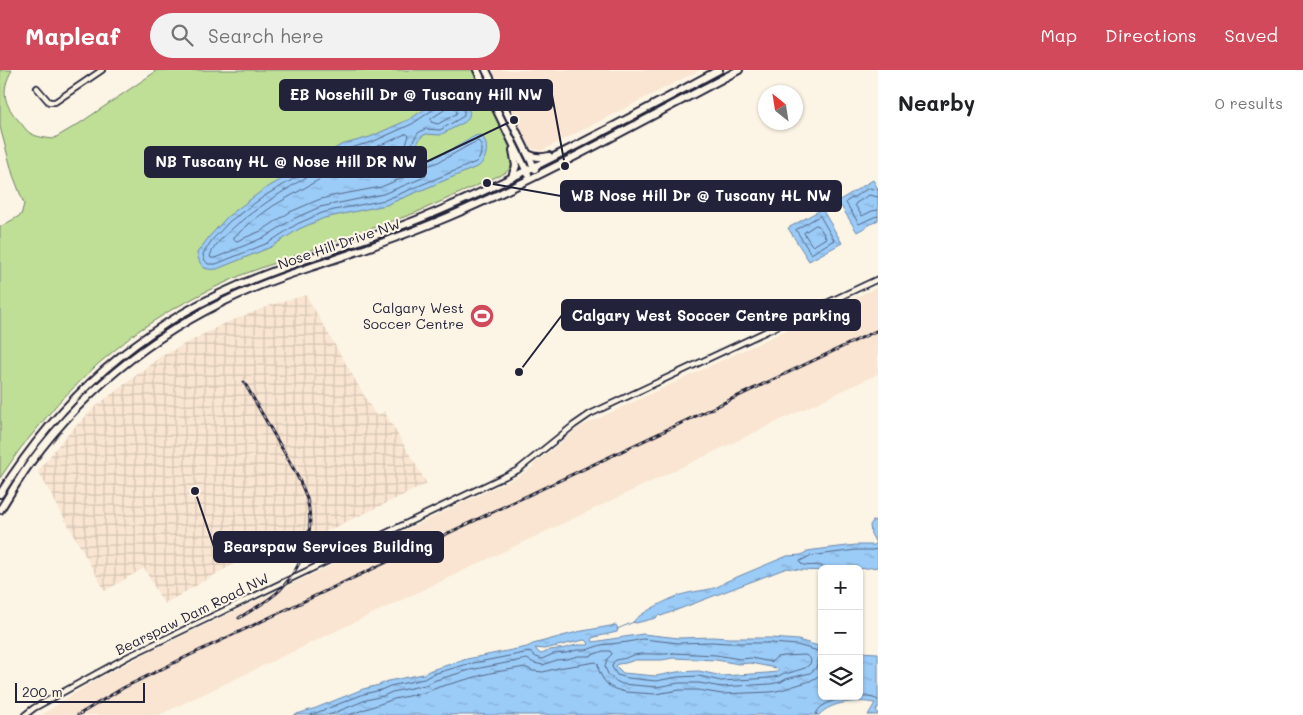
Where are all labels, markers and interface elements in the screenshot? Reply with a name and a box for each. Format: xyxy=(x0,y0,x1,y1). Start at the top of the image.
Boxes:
search box xyxy=(150,13,500,58)
text: Mapleaf xyxy=(25,20,120,51)
icon: search xyxy=(168,21,196,49)
text: Search here xyxy=(208,23,324,48)
text: Map xyxy=(1040,23,1077,47)
text: Directions xyxy=(1105,23,1197,47)
text: Saved xyxy=(1225,23,1278,47)
callout: EB Nosehill Dr @ Tuscany Hill NW xyxy=(280,80,552,110)
text: EB Nosehill Dr @ Tuscany Hill NW xyxy=(290,84,542,104)
north arrow xyxy=(758,85,803,130)
text: Nearby xyxy=(898,89,975,116)
text: 0 results xyxy=(1215,92,1283,113)
callout: NB Tuscany HL @ Nose Hill DR NW xyxy=(145,147,426,177)
text: NB Tuscany HL @ Nose Hill DR NW xyxy=(155,151,417,171)
callout: WB Nose Hill Dr @ Tuscany HL NW xyxy=(561,181,841,211)
text: WB Nose Hill Dr @ Tuscany HL NW xyxy=(571,185,831,205)
street label: Nose Hill Drive NW xyxy=(275,214,403,273)
place label: Calgary West Soccer Centre xyxy=(363,298,464,333)
callout: Calgary West Soccer Centre parking xyxy=(562,300,860,330)
sports icon: Calgary West Soccer Centre xyxy=(469,303,495,329)
text: Calgary West Soccer Centre parking xyxy=(572,305,850,325)
callout: Bearspaw Services Building xyxy=(214,532,443,562)
text: Bearspaw Services Building xyxy=(223,536,433,556)
map controls xyxy=(818,565,863,700)
button: + xyxy=(818,565,863,610)
street label: Bearspaw Dam Road NW xyxy=(112,568,272,659)
button: − xyxy=(818,610,863,655)
button: layers xyxy=(818,655,863,700)
scale bar xyxy=(15,680,145,703)
text: 200 m xyxy=(22,682,63,701)

